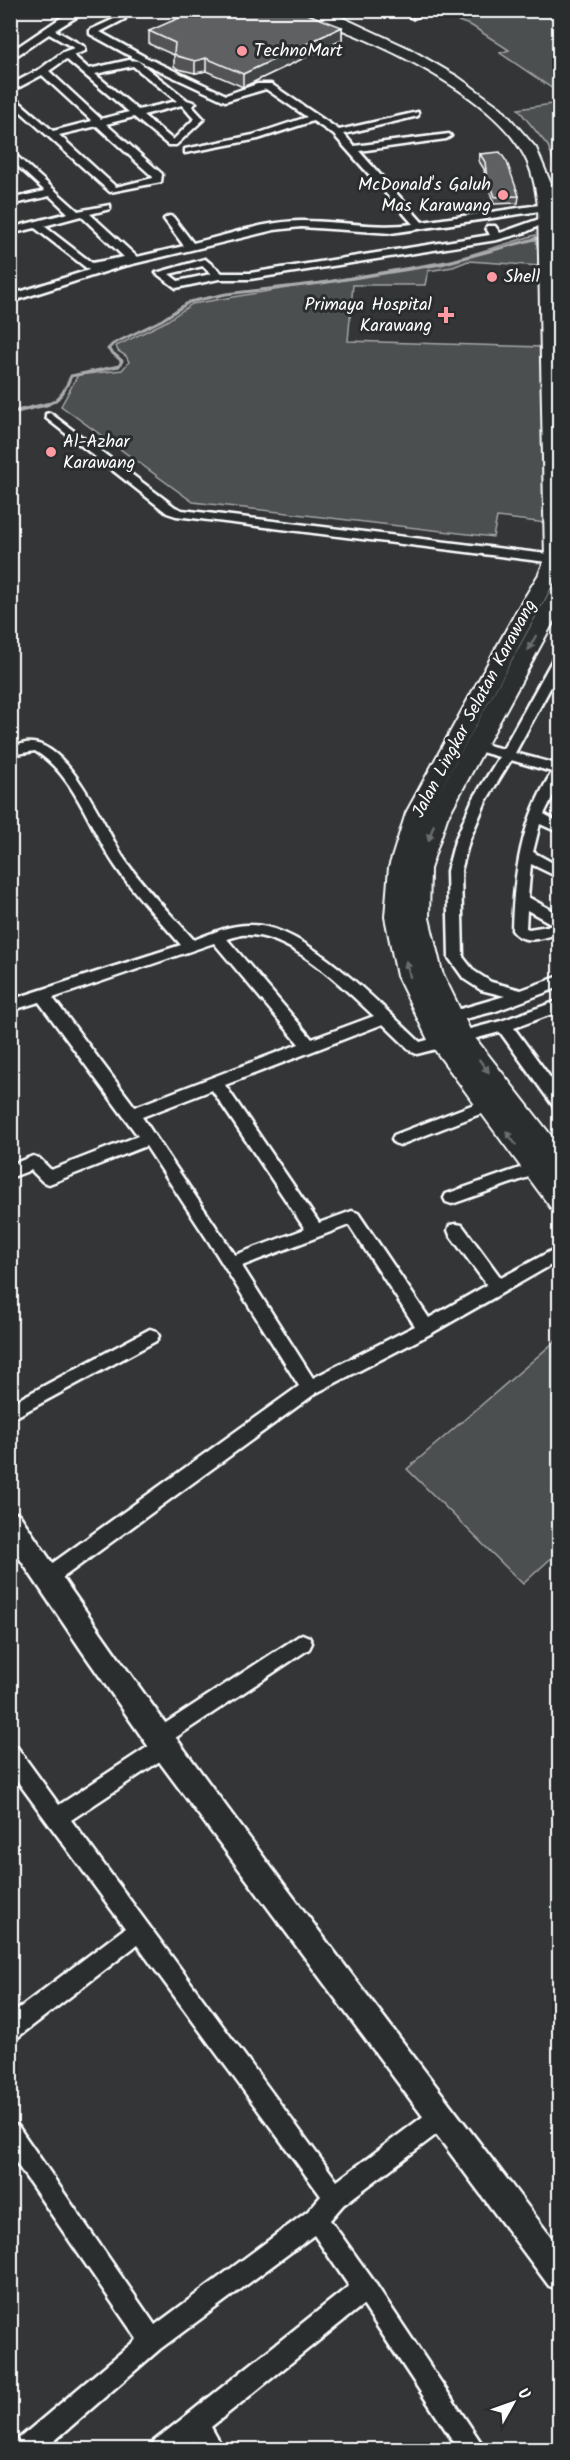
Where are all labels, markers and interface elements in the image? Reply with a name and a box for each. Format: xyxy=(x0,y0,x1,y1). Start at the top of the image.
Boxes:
place label: TechnoMart xyxy=(254,37,344,66)
marker: TechnoMart xyxy=(235,44,249,58)
place label: McDonald's Galuh Mas Karawang xyxy=(358,171,491,221)
marker: McDonald's Galuh Mas Karawang xyxy=(496,188,510,202)
place label: Shell xyxy=(504,263,541,292)
marker: Shell xyxy=(485,270,499,284)
place label: Primaya Hospital Karawang xyxy=(305,291,433,341)
marker: Primaya Hospital Karawang xyxy=(437,306,455,324)
place label: Al-Azhar Karawang xyxy=(63,428,135,478)
marker: Al-Azhar Karawang xyxy=(44,445,58,459)
street label: Jalan Lingkar Selatan Karawang xyxy=(405,595,545,823)
one-way arrow xyxy=(527,634,537,651)
one-way arrow xyxy=(425,824,435,842)
one-way arrow xyxy=(403,960,413,978)
one-way arrow xyxy=(477,1059,489,1074)
one-way arrow xyxy=(506,1130,518,1145)
north arrow xyxy=(483,2373,543,2433)
text: U xyxy=(511,2383,536,2406)

